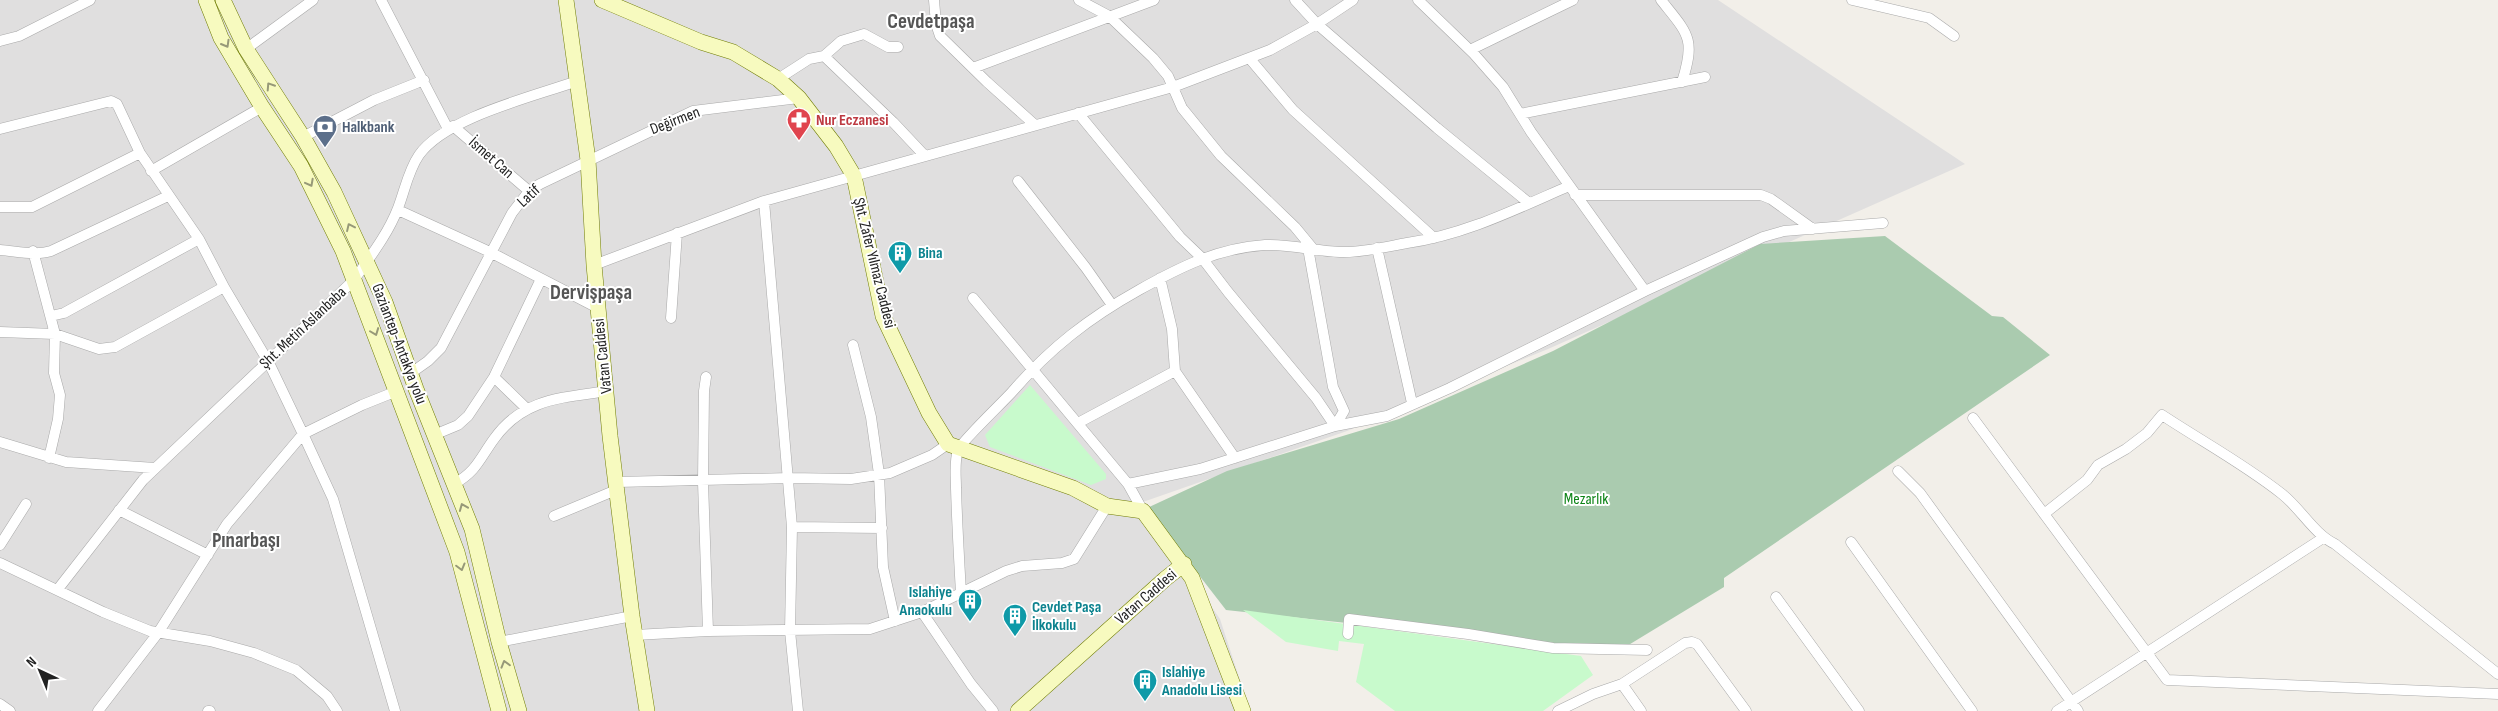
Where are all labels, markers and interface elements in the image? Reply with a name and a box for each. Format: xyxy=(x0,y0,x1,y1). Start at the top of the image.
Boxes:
district label: Cevdetpaşa xyxy=(887,9,975,34)
one-way arrow xyxy=(219,39,229,48)
one-way arrow xyxy=(266,83,276,92)
street label: Değirmen xyxy=(647,103,703,139)
pharmacy icon: Nur Eczanesi xyxy=(786,107,812,141)
place label: Nur Eczanesi xyxy=(816,111,889,130)
bank icon: Halkbank xyxy=(312,114,338,148)
place label: Halkbank xyxy=(342,118,395,137)
street label: İsmet Can xyxy=(465,133,517,183)
one-way arrow xyxy=(304,178,314,187)
street label: Latif xyxy=(514,180,545,211)
street label: Şht. Zafer Yılmaz Caddesi xyxy=(849,196,899,330)
one-way arrow xyxy=(346,223,357,232)
building icon: Bina xyxy=(887,240,913,274)
place label: Bina xyxy=(918,244,943,263)
district label: Dervişpaşa xyxy=(550,280,632,305)
street label: Gaziantep-Antakya yolu xyxy=(367,281,431,407)
street label: Şht. Metin Aslanbaba xyxy=(256,283,350,373)
street label: Vatan Caddesi xyxy=(590,318,616,394)
one-way arrow xyxy=(369,327,379,336)
park label: Mezarlık xyxy=(1564,490,1608,509)
one-way arrow xyxy=(459,504,469,512)
district label: Pınarbaşı xyxy=(212,528,280,553)
one-way arrow xyxy=(455,562,466,571)
street label: Vatan Caddesi xyxy=(1111,565,1181,629)
place label: Islahiye Anaokulu xyxy=(899,583,952,620)
building icon: Islahiye Anaokulu xyxy=(957,588,983,622)
place label: Cevdet Paşa İlkokulu xyxy=(1032,598,1101,635)
building icon: Cevdet Paşa İlkokulu xyxy=(1002,603,1028,637)
north arrow xyxy=(15,646,65,696)
text: N xyxy=(23,653,40,671)
one-way arrow xyxy=(501,661,511,669)
place label: Islahiye Anadolu Lisesi xyxy=(1161,663,1242,700)
building icon: Islahiye Anadolu Lisesi xyxy=(1132,668,1158,702)

